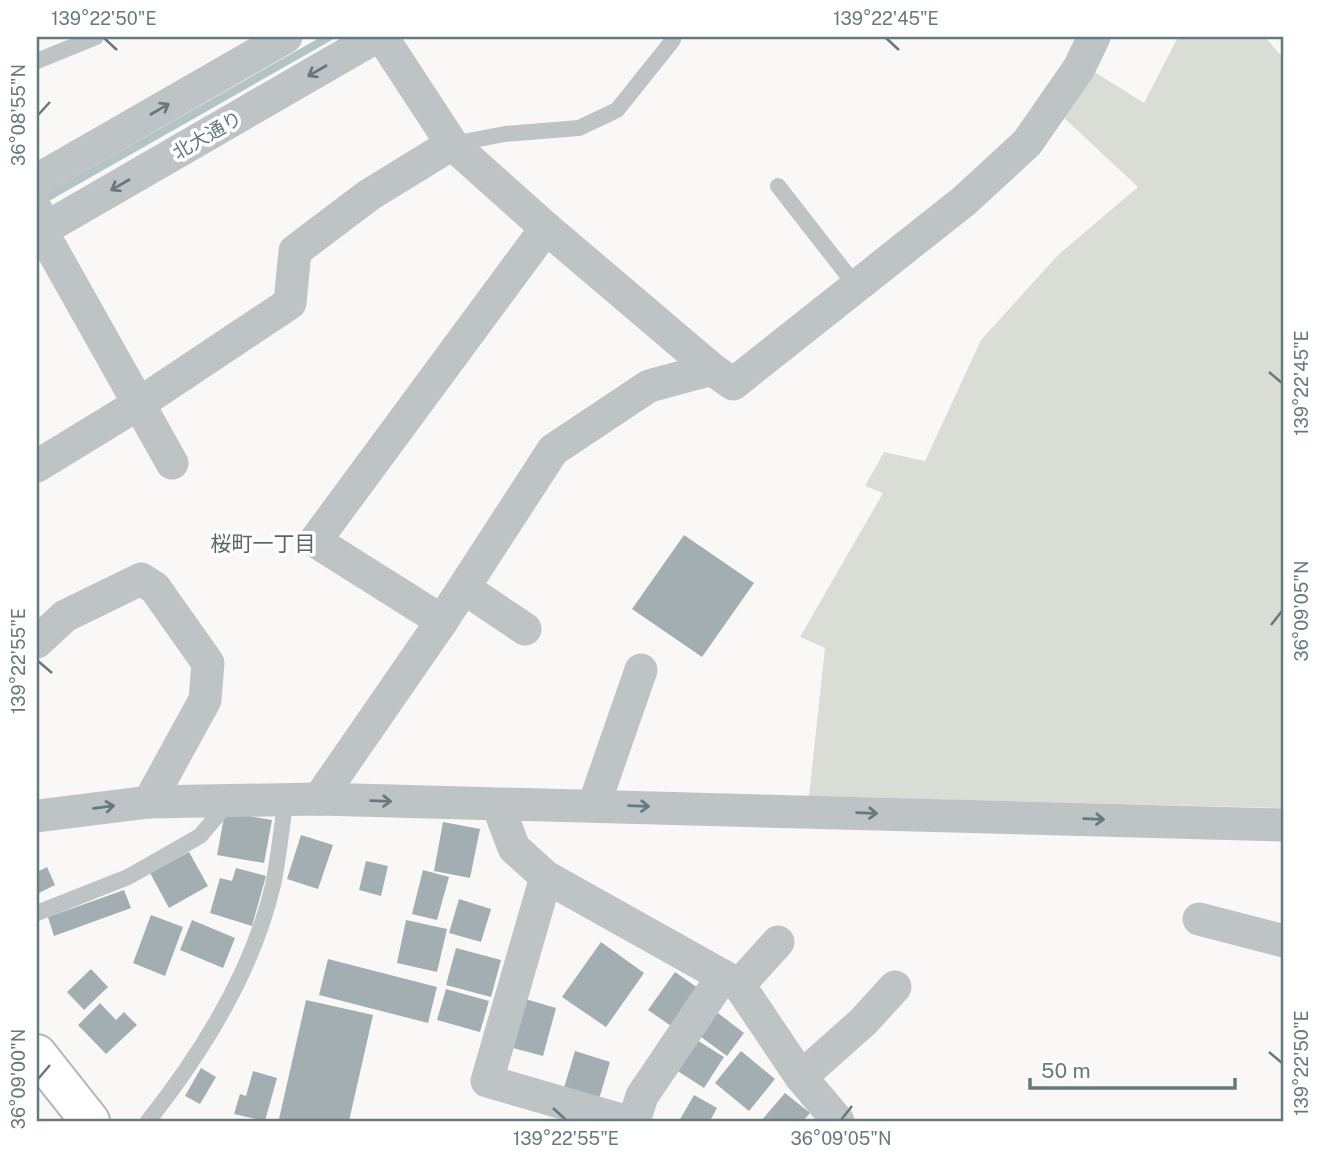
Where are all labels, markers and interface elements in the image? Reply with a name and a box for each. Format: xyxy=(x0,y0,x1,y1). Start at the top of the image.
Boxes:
text: 139°22'50"E xyxy=(51,8,157,29)
text: 139°22'45"E xyxy=(833,8,939,29)
text: 36°08'55"N xyxy=(8,64,29,166)
one-way arrow xyxy=(308,64,328,78)
one-way arrow xyxy=(149,102,169,116)
street label: 北大通り xyxy=(169,106,245,164)
one-way arrow xyxy=(111,178,131,192)
text: 139°22'45"E xyxy=(1291,330,1312,436)
district label: 桜町一丁目 xyxy=(211,531,316,556)
text: 36°09'05"N xyxy=(1291,560,1312,662)
text: 139°22'55"E xyxy=(8,608,29,714)
one-way arrow xyxy=(369,795,392,808)
one-way arrow xyxy=(628,800,651,813)
one-way arrow xyxy=(93,801,115,814)
one-way arrow xyxy=(855,806,878,820)
one-way arrow xyxy=(1083,813,1106,826)
text: 139°22'50"E xyxy=(1291,1010,1312,1116)
text: 36°09'00"N xyxy=(8,1029,29,1129)
scale bar xyxy=(1030,1046,1235,1090)
text: 50 m xyxy=(1041,1058,1091,1083)
text: 139°22'55"E xyxy=(513,1128,619,1149)
text: 36°09'05"N xyxy=(790,1128,892,1149)

